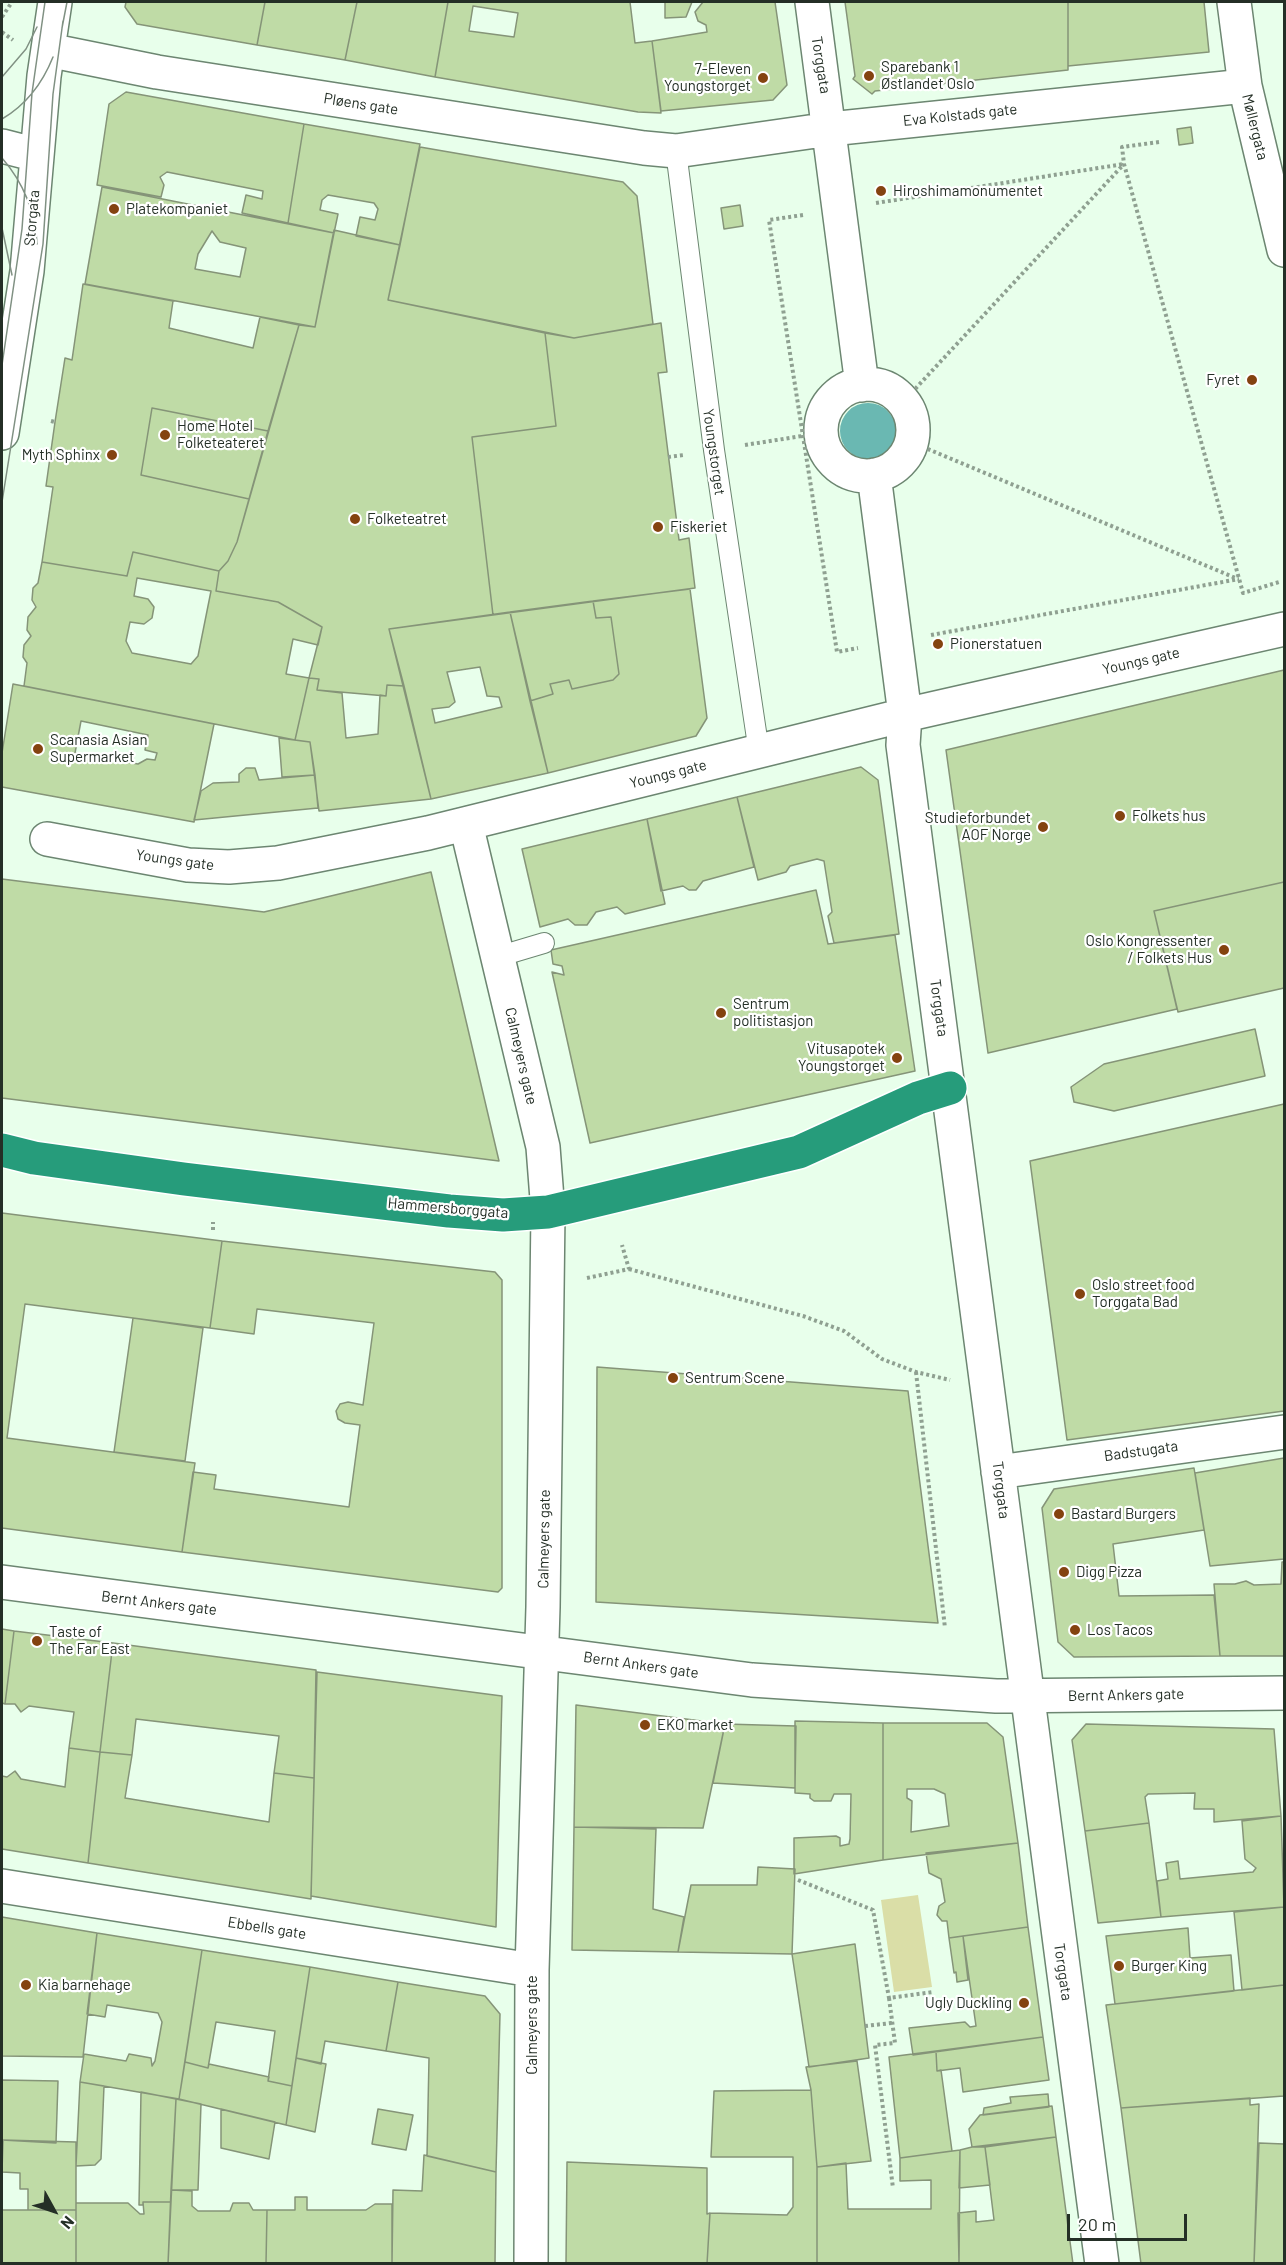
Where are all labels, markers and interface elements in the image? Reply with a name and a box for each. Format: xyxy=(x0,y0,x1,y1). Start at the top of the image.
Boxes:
street label: Torggata xyxy=(808,35,834,95)
place label: Sparebank 1 Østlandet Oslo xyxy=(881,58,975,93)
place label: 7-Eleven Youngstorget xyxy=(664,60,751,95)
marker: Sparebank 1 Østlandet Oslo xyxy=(862,69,876,83)
marker: 7-Eleven Youngstorget xyxy=(756,71,770,85)
street label: Pløens gate xyxy=(322,89,400,119)
street label: Møllergata xyxy=(1238,92,1272,162)
street label: Eva Kolstads gate xyxy=(902,100,1018,130)
place label: Hiroshimamonumentet xyxy=(893,182,1043,200)
marker: Hiroshimamonumentet xyxy=(874,184,888,198)
street label: Storgata xyxy=(21,189,43,247)
place label: Platekompaniet xyxy=(126,200,228,218)
marker: Platekompaniet xyxy=(107,202,121,216)
place label: Fyret xyxy=(1206,371,1240,389)
marker: Fyret xyxy=(1245,373,1259,387)
street label: Youngstorget xyxy=(699,408,729,496)
place label: Home Hotel Folketeateret xyxy=(177,417,264,452)
marker: Home Hotel Folketeateret xyxy=(158,428,172,442)
place label: Myth Sphinx xyxy=(22,446,100,464)
marker: Myth Sphinx xyxy=(105,448,119,462)
place label: Folketeatret xyxy=(367,510,447,528)
marker: Folketeatret xyxy=(348,512,362,526)
place label: Fiskeriet xyxy=(670,518,727,536)
marker: Fiskeriet xyxy=(651,520,665,534)
place label: Pionerstatuen xyxy=(950,635,1042,653)
marker: Pionerstatuen xyxy=(931,637,945,651)
street label: Youngs gate xyxy=(1101,643,1181,679)
place label: Scanasia Asian Supermarket xyxy=(50,731,148,766)
marker: Scanasia Asian Supermarket xyxy=(31,742,45,756)
street label: Youngs gate xyxy=(628,756,708,792)
place label: Folkets hus xyxy=(1132,807,1206,825)
place label: Studieforbundet AOF Norge xyxy=(925,809,1031,844)
marker: Folkets hus xyxy=(1113,809,1127,823)
marker: Studieforbundet AOF Norge xyxy=(1036,820,1050,834)
street label: Youngs gate xyxy=(135,846,215,874)
place label: Oslo Kongressenter / Folkets Hus xyxy=(1085,932,1212,967)
marker: Oslo Kongressenter / Folkets Hus xyxy=(1217,943,1231,957)
street label: Torggata xyxy=(926,978,952,1038)
place label: Sentrum politistasjon xyxy=(733,995,813,1030)
street label: Calmeyers gate xyxy=(501,1006,541,1106)
marker: Sentrum politistasjon xyxy=(714,1006,728,1020)
place label: Vitusapotek Youngstorget xyxy=(798,1040,885,1075)
marker: Vitusapotek Youngstorget xyxy=(890,1051,904,1065)
street label: Hammersborggata xyxy=(387,1194,509,1222)
place label: Oslo street food Torggata Bad xyxy=(1092,1276,1195,1311)
marker: Oslo street food Torggata Bad xyxy=(1073,1287,1087,1301)
place label: Sentrum Scene xyxy=(685,1369,785,1387)
marker: Sentrum Scene xyxy=(666,1371,680,1385)
street label: Badstugata xyxy=(1103,1437,1179,1465)
street label: Torggata xyxy=(989,1460,1013,1520)
street label: Calmeyers gate xyxy=(534,1489,554,1589)
place label: Bastard Burgers xyxy=(1071,1505,1176,1523)
marker: Bastard Burgers xyxy=(1052,1507,1066,1521)
place label: Digg Pizza xyxy=(1076,1563,1142,1581)
marker: Digg Pizza xyxy=(1057,1565,1071,1579)
street label: Bernt Ankers gate xyxy=(100,1587,218,1619)
place label: Los Tacos xyxy=(1087,1621,1153,1639)
place label: Taste of The Far East xyxy=(49,1623,130,1658)
marker: Los Tacos xyxy=(1068,1623,1082,1637)
marker: Taste of The Far East xyxy=(30,1634,44,1648)
street label: Bernt Ankers gate xyxy=(582,1648,700,1682)
street label: Bernt Ankers gate xyxy=(1068,1685,1184,1705)
place label: EKO market xyxy=(657,1716,733,1734)
marker: EKO market xyxy=(638,1718,652,1732)
street label: Ebbells gate xyxy=(226,1913,308,1943)
street label: Torggata xyxy=(1050,1942,1076,2002)
place label: Burger King xyxy=(1131,1957,1207,1975)
marker: Burger King xyxy=(1112,1959,1126,1973)
street label: Calmeyers gate xyxy=(523,1975,541,2075)
place label: Kia barnehage xyxy=(38,1976,131,1994)
marker: Kia barnehage xyxy=(19,1978,33,1992)
place label: Ugly Duckling xyxy=(925,1994,1012,2012)
marker: Ugly Duckling xyxy=(1017,1996,1031,2010)
north arrow xyxy=(24,2181,84,2241)
scale bar xyxy=(1070,2202,1190,2240)
text: N xyxy=(57,2213,79,2233)
text: 20 m xyxy=(1078,2213,1116,2235)

